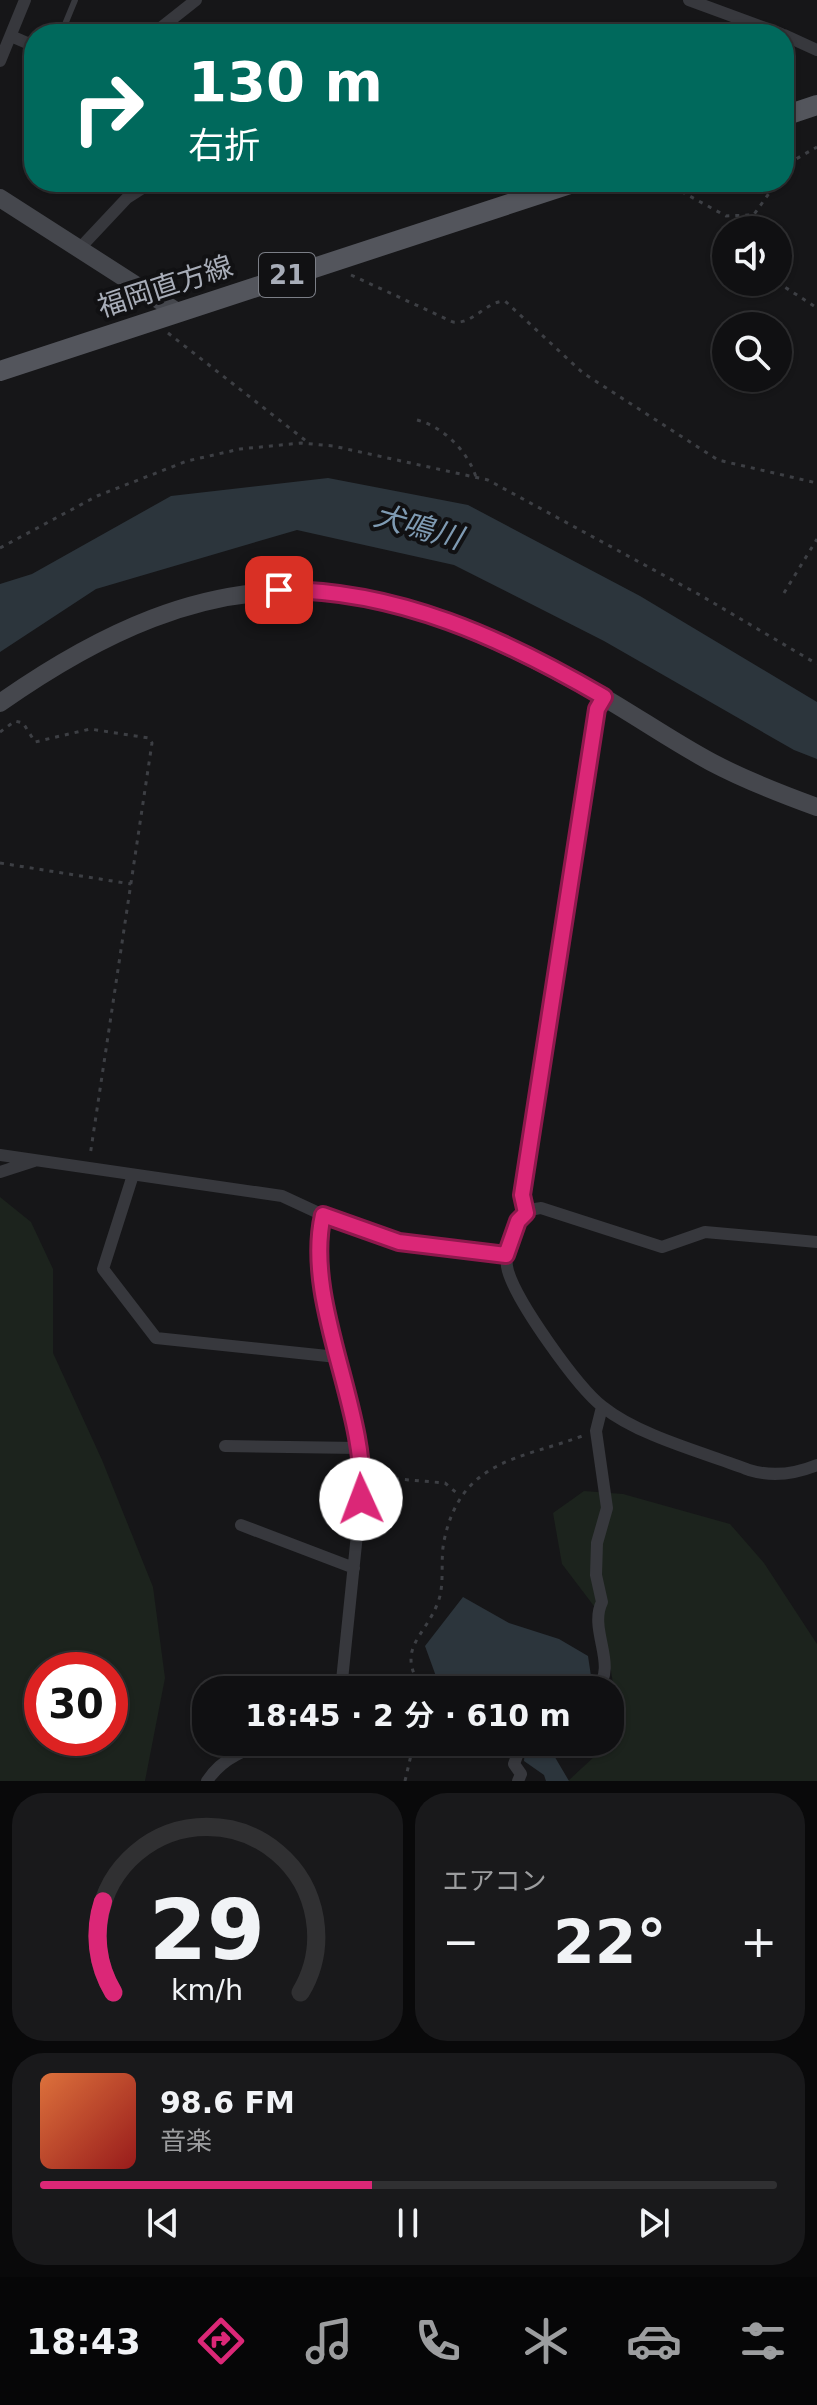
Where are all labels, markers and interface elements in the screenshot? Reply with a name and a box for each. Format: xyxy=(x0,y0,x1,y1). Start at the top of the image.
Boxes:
text: 130 m xyxy=(188,49,383,114)
icon: right xyxy=(56,56,160,160)
text: 右折 xyxy=(188,125,260,166)
map controls xyxy=(712,216,792,392)
button: sound xyxy=(712,216,792,296)
street label: 福岡直方線 xyxy=(93,249,237,324)
road number: 21 xyxy=(259,253,315,297)
button: search xyxy=(712,312,792,392)
water label: 犬鳴川 xyxy=(370,497,469,557)
pin xyxy=(245,556,313,624)
icon: arrive xyxy=(257,568,301,612)
position arrow xyxy=(319,1457,403,1541)
speed limit sign: 30 xyxy=(24,1652,128,1756)
text: 18:45 · 2 分 · 610 m xyxy=(245,1698,571,1733)
text: エアコン xyxy=(443,1866,547,1896)
text: 29 xyxy=(149,1882,265,1979)
text: 22° xyxy=(553,1907,667,1977)
text: − xyxy=(443,1916,479,1967)
text: + xyxy=(740,1916,777,1967)
text: km/h xyxy=(171,1973,243,2007)
text: 98.6 FM xyxy=(160,2085,295,2120)
text: 音楽 xyxy=(160,2126,212,2156)
icon: previous xyxy=(141,2201,185,2245)
icon: pause xyxy=(386,2201,430,2245)
icon: next xyxy=(632,2201,676,2245)
icon: directions xyxy=(193,2313,249,2369)
icon: music xyxy=(301,2313,357,2369)
icon: phone xyxy=(410,2313,466,2369)
icon: climate xyxy=(518,2313,574,2369)
icon: car xyxy=(626,2313,682,2369)
icon: filters xyxy=(735,2313,791,2369)
text: 18:43 xyxy=(26,2321,141,2362)

